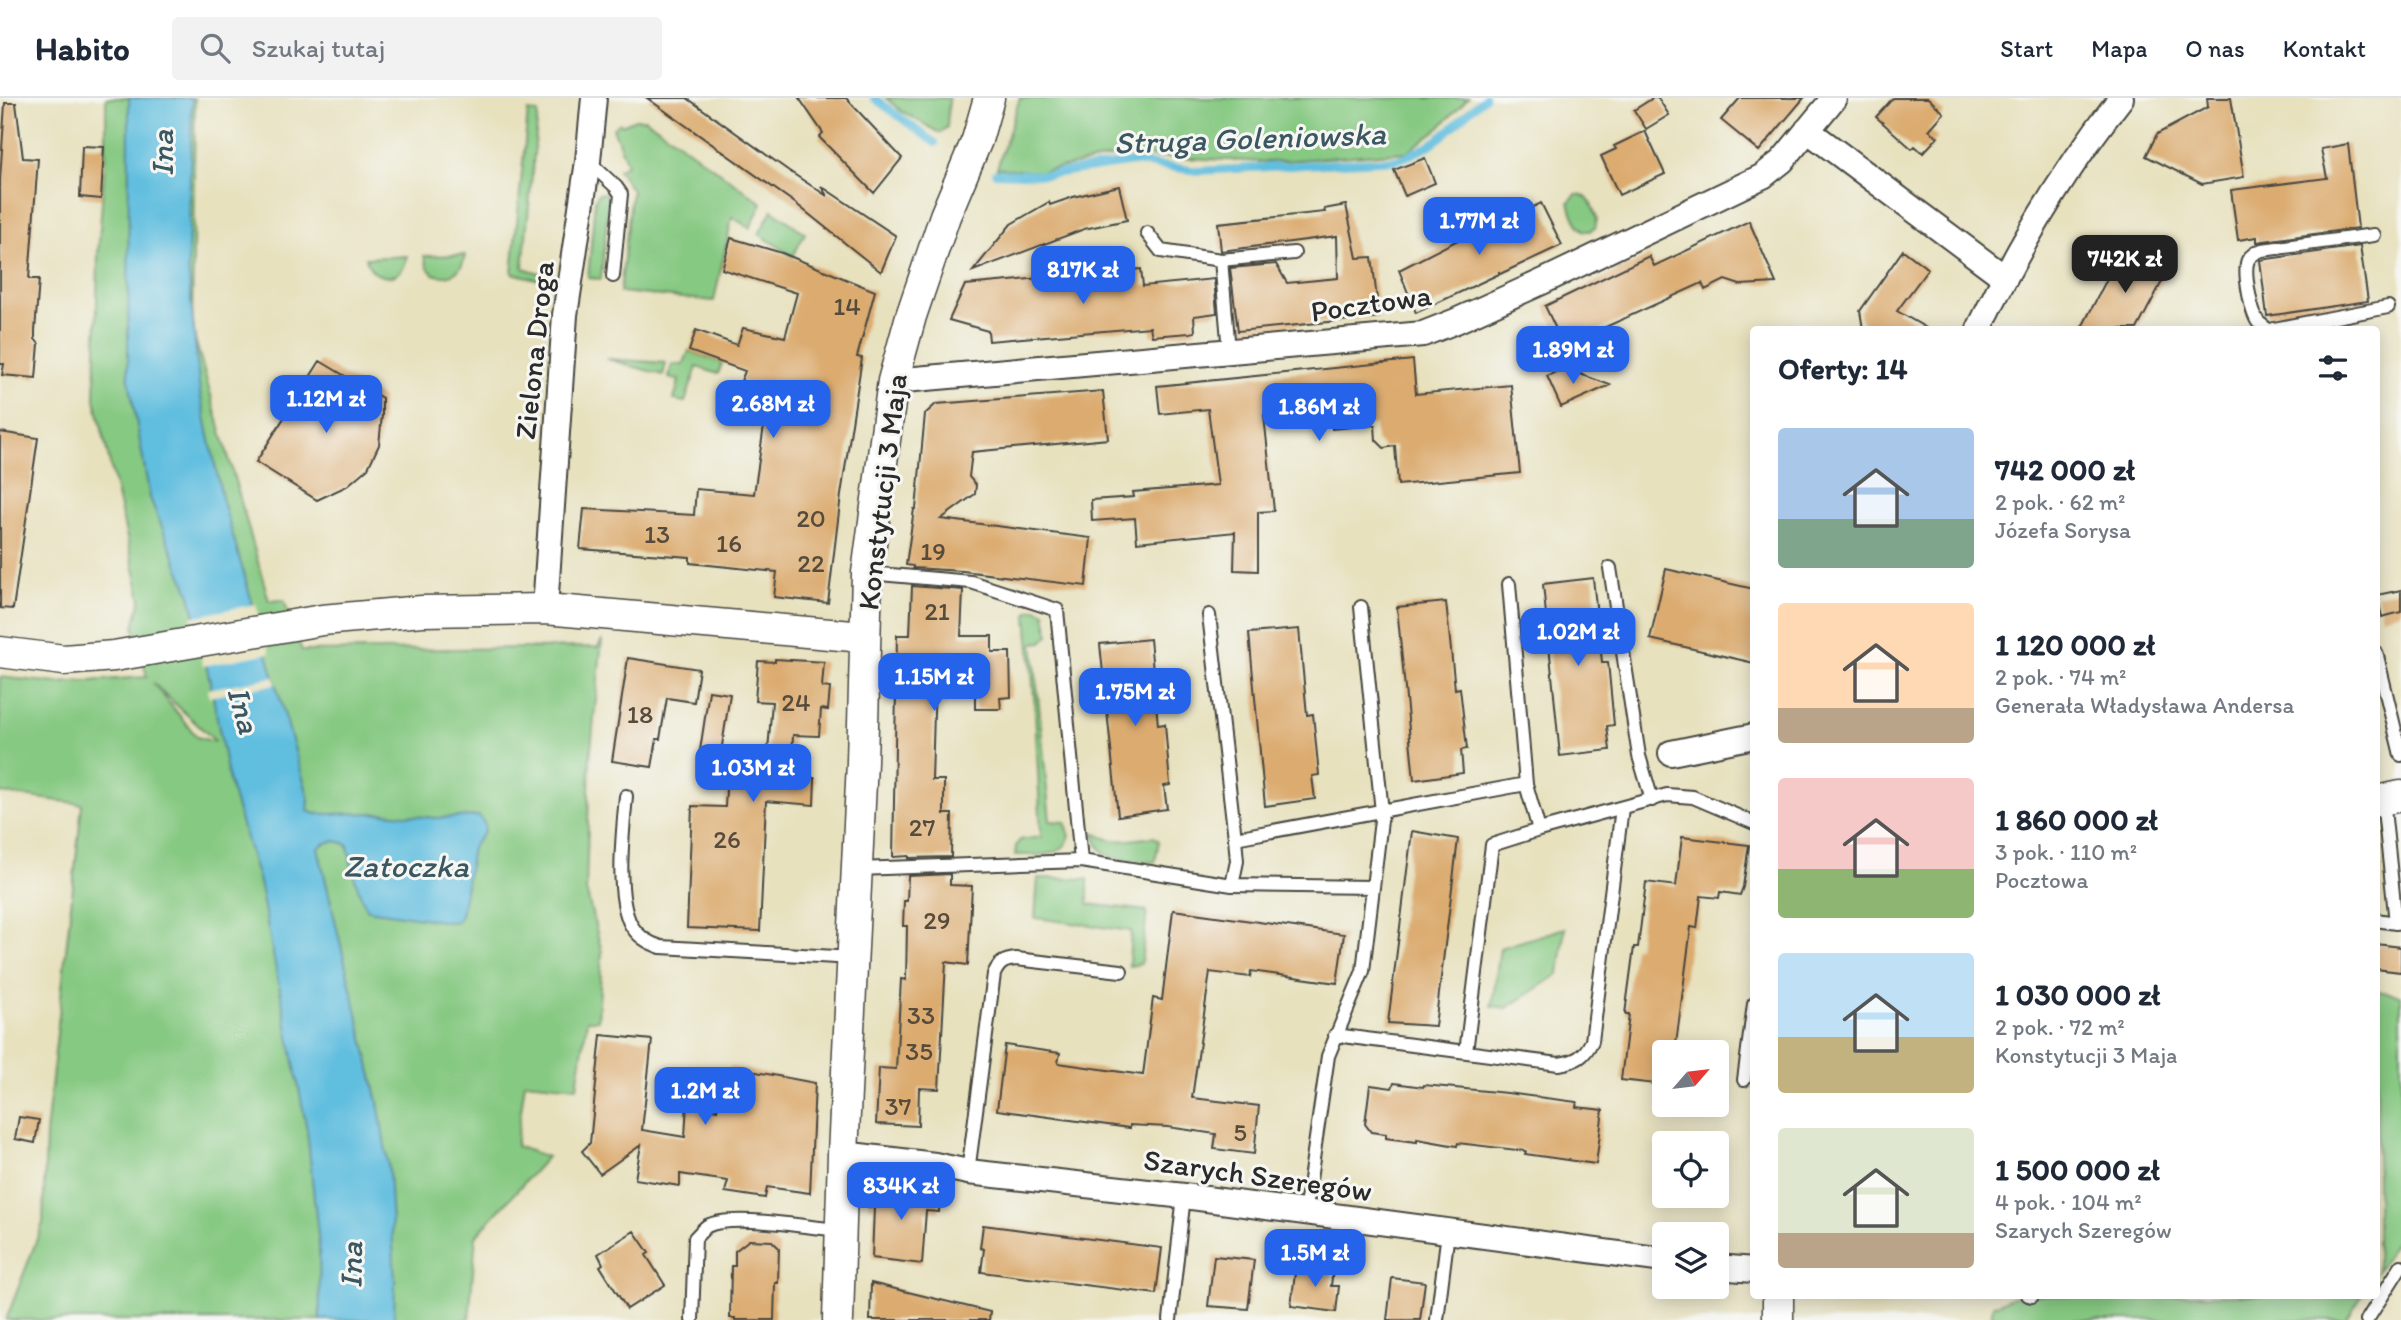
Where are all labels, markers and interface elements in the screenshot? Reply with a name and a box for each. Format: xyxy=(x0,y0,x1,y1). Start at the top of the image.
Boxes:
search box xyxy=(172,17,662,80)
text: Habito xyxy=(35,29,130,68)
icon: search xyxy=(196,29,234,67)
text: Szukaj tutaj xyxy=(252,32,385,64)
text: Start xyxy=(2000,34,2053,63)
text: Mapa xyxy=(2091,34,2147,63)
text: O nas xyxy=(2185,34,2245,63)
text: Kontakt xyxy=(2283,34,2366,63)
water label: Struga Goleniowska xyxy=(1113,114,1387,162)
water label: Ina xyxy=(143,129,181,176)
pin: 1.77M zł xyxy=(1407,198,1551,257)
text: 1.77M zł xyxy=(1439,206,1519,234)
pin: 742K zł xyxy=(2060,236,2190,295)
text: 742K zł xyxy=(2088,244,2162,272)
pin: 817K zł xyxy=(1018,246,1148,306)
text: 817K zł xyxy=(1047,255,1119,283)
street label: Zielona Droga xyxy=(506,259,562,441)
street label: Pocztowa xyxy=(1308,276,1434,330)
house number: 14 xyxy=(833,290,861,322)
pin: 1.89M zł xyxy=(1501,327,1645,386)
text: 1.89M zł xyxy=(1532,335,1614,363)
icon: filters xyxy=(2314,349,2352,387)
text: Oferty: 14 xyxy=(1778,350,1907,387)
street label: Konstytucji 3 Maja xyxy=(849,371,915,612)
pin: 1.12M zł xyxy=(254,376,398,435)
pin: 2.68M zł xyxy=(701,380,845,440)
text: 1.12M zł xyxy=(286,384,366,412)
pin: 1.86M zł xyxy=(1247,384,1391,443)
text: 2.68M zł xyxy=(731,389,815,417)
text: 1.86M zł xyxy=(1278,392,1360,420)
text: 742 000 zł xyxy=(1995,451,2135,488)
icon: home xyxy=(1834,456,1918,540)
text: 2 pok. · 62 m² xyxy=(1995,488,2125,516)
house number: 20 xyxy=(796,502,826,534)
text: Józefa Sorysa xyxy=(1995,516,2131,544)
house number: 13 xyxy=(644,518,670,550)
house number: 16 xyxy=(716,527,742,559)
house number: 19 xyxy=(920,535,946,567)
house number: 22 xyxy=(797,547,825,579)
house number: 21 xyxy=(924,595,950,627)
pin: 1.02M zł xyxy=(1506,608,1650,668)
text: 1.02M zł xyxy=(1536,617,1620,645)
text: 1 120 000 zł xyxy=(1995,626,2155,663)
icon: home xyxy=(1834,631,1918,715)
pin: 1.15M zł xyxy=(862,654,1006,713)
text: 1.15M zł xyxy=(894,662,974,690)
text: 2 pok. · 74 m² xyxy=(1995,663,2126,691)
pin: 1.75M zł xyxy=(1063,668,1207,728)
text: 1.75M zł xyxy=(1095,677,1175,705)
water label: Ina xyxy=(219,682,269,738)
house number: 24 xyxy=(781,686,811,718)
text: Generała Władysława Andersa xyxy=(1995,691,2294,719)
house number: 18 xyxy=(627,698,653,730)
pin: 1.03M zł xyxy=(681,744,825,804)
text: 1.03M zł xyxy=(711,753,795,781)
text: 1 860 000 zł xyxy=(1995,801,2158,838)
icon: home xyxy=(1834,806,1918,890)
house number: 27 xyxy=(909,811,935,843)
house number: 26 xyxy=(713,823,741,855)
text: 3 pok. · 110 m² xyxy=(1995,838,2137,866)
water label: Zatoczka xyxy=(343,847,469,885)
text: Pocztowa xyxy=(1995,866,2088,894)
house number: 29 xyxy=(923,904,951,936)
text: 1 030 000 zł xyxy=(1995,976,2160,1013)
icon: home xyxy=(1834,981,1918,1065)
house number: 33 xyxy=(907,999,935,1031)
text: 2 pok. · 72 m² xyxy=(1995,1013,2125,1041)
house number: 35 xyxy=(905,1035,933,1067)
north arrow xyxy=(1652,1040,1729,1116)
map controls xyxy=(1652,1040,1729,1299)
text: Konstytucji 3 Maja xyxy=(1995,1041,2177,1069)
pin: 1.2M zł xyxy=(640,1068,770,1127)
text: 1.2M zł xyxy=(671,1076,739,1104)
house number: 37 xyxy=(884,1090,912,1122)
house number: 5 xyxy=(1233,1116,1247,1148)
button: locate xyxy=(1652,1131,1729,1208)
street label: Szarych Szeregów xyxy=(1141,1141,1375,1209)
text: 1 500 000 zł xyxy=(1995,1151,2160,1188)
icon: home xyxy=(1834,1156,1918,1240)
pin: 834K zł xyxy=(836,1162,966,1222)
text: 834K zł xyxy=(863,1171,939,1199)
text: 4 pok. · 104 m² xyxy=(1995,1188,2142,1216)
text: Szarych Szeregów xyxy=(1995,1216,2172,1244)
button: layers xyxy=(1652,1222,1729,1299)
pin: 1.5M zł xyxy=(1250,1230,1380,1289)
text: 1.5M zł xyxy=(1281,1238,1349,1266)
water label: Ina xyxy=(332,1241,370,1289)

